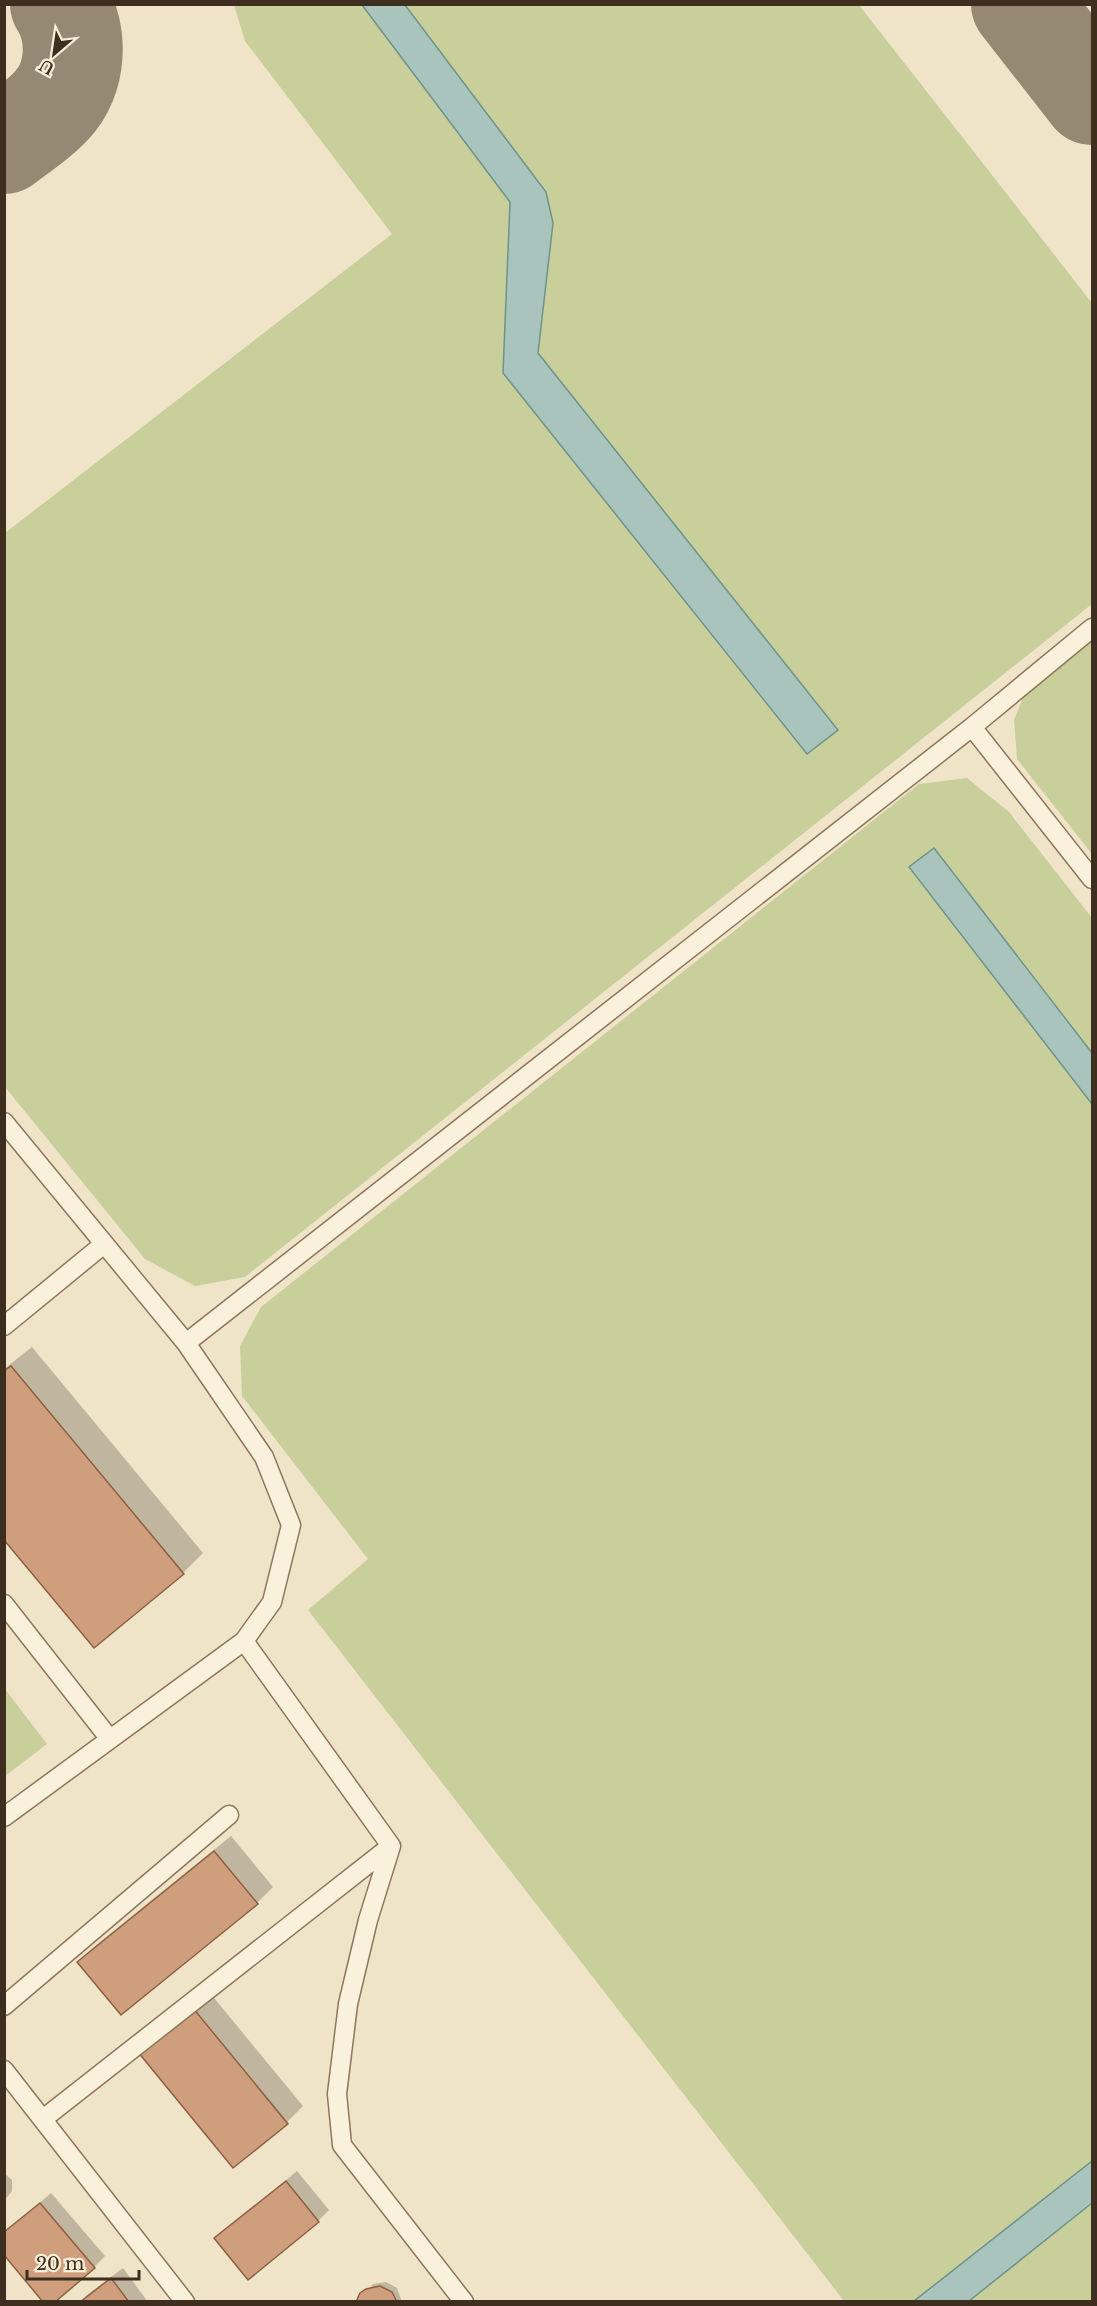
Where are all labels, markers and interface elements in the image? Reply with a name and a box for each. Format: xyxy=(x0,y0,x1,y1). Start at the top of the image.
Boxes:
north arrow xyxy=(24,24,84,84)
text: U xyxy=(36,55,58,79)
scale bar xyxy=(27,2243,140,2281)
text: 20 m xyxy=(36,2253,84,2275)

